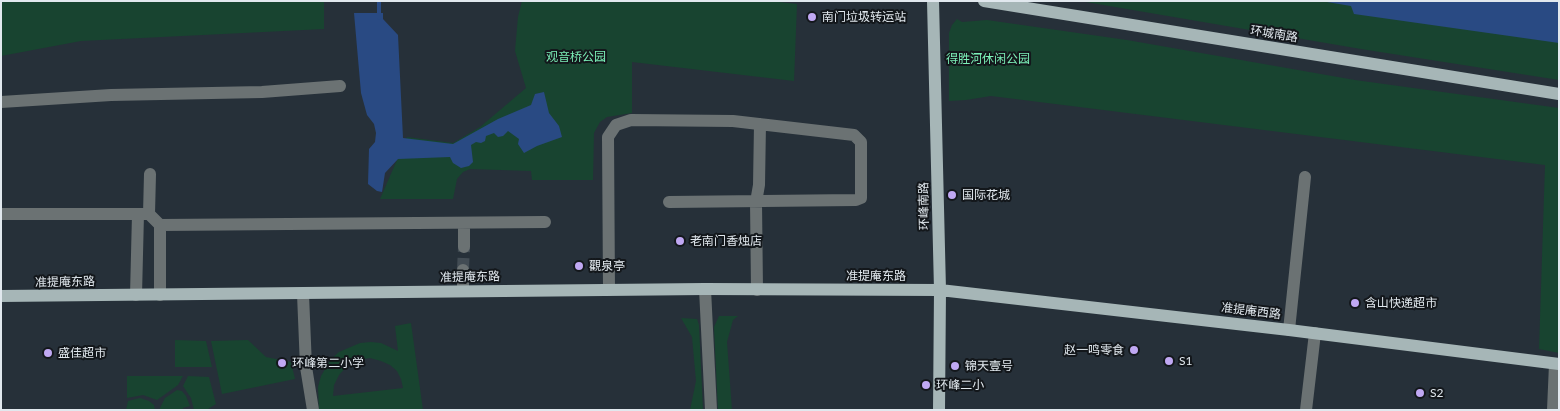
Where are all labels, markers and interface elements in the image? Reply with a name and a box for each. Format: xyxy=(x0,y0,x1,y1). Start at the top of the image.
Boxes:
place label: 南门垃圾转运站 xyxy=(822,10,906,24)
marker: 南门垃圾转运站 xyxy=(806,11,818,23)
street label: 环城南路 xyxy=(1249,23,1299,45)
park label: 观音桥公园 xyxy=(546,50,606,64)
park label: 得胜河休闲公园 xyxy=(946,52,1030,66)
street label: 环峰南路 xyxy=(916,182,932,230)
place label: 国际花城 xyxy=(962,188,1010,202)
marker: 国际花城 xyxy=(946,189,958,201)
place label: 老南门香烛店 xyxy=(690,234,762,248)
marker: 老南门香烛店 xyxy=(674,235,686,247)
place label: 觀泉亭 xyxy=(589,259,625,273)
marker: 觀泉亭 xyxy=(573,260,585,272)
street label: 准提庵东路 xyxy=(440,269,500,285)
street label: 准提庵东路 xyxy=(846,269,906,283)
street label: 准提庵东路 xyxy=(35,274,95,290)
place label: 含山快递超市 xyxy=(1365,296,1437,310)
marker: 含山快递超市 xyxy=(1349,297,1361,309)
street label: 准提庵西路 xyxy=(1220,300,1282,322)
place label: 赵一鸣零食 xyxy=(1064,343,1124,357)
marker: 赵一鸣零食 xyxy=(1128,344,1140,356)
place label: 盛佳超市 xyxy=(58,346,106,360)
marker: 盛佳超市 xyxy=(42,347,54,359)
place label: S1 xyxy=(1179,354,1192,368)
marker: S1 xyxy=(1163,355,1175,367)
place label: 环峰第二小学 xyxy=(292,356,364,370)
marker: 环峰第二小学 xyxy=(276,357,288,369)
place label: 锦天壹号 xyxy=(965,359,1013,373)
marker: 锦天壹号 xyxy=(949,360,961,372)
place label: 环峰二小 xyxy=(936,378,984,392)
marker: 环峰二小 xyxy=(920,379,932,391)
place label: S2 xyxy=(1430,386,1443,400)
marker: S2 xyxy=(1414,387,1426,399)

